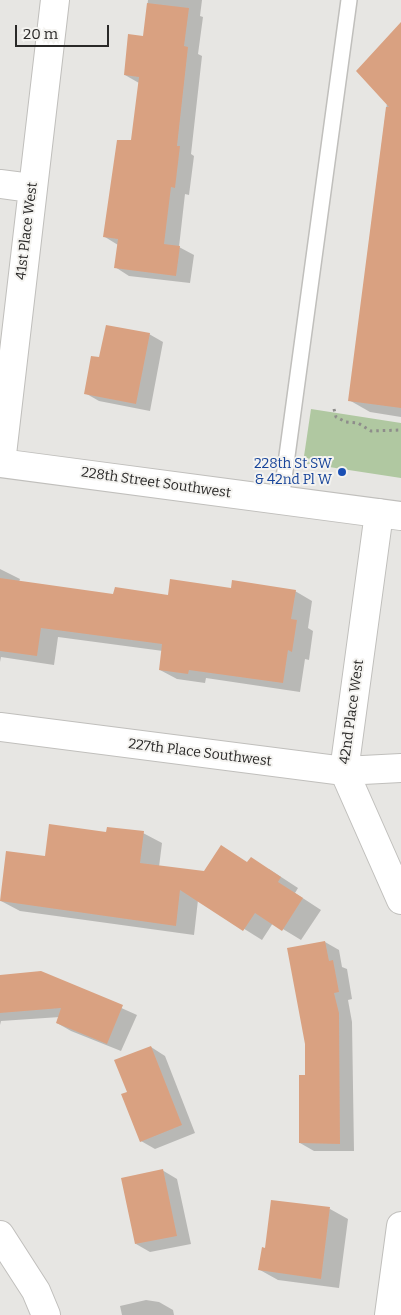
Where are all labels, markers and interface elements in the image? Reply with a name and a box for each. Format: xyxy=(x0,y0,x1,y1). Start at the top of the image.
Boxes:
scale bar xyxy=(18,15,111,47)
text: 20 m xyxy=(23,25,58,43)
street label: 41st Place West xyxy=(13,181,41,281)
place label: 228th St SW & 42nd Pl W xyxy=(254,456,332,488)
street label: 228th Street Southwest xyxy=(80,464,232,502)
marker: 228th St SW & 42nd Pl W xyxy=(336,466,348,478)
street label: 42nd Place West xyxy=(336,659,368,765)
street label: 227th Place Southwest xyxy=(127,736,273,770)

